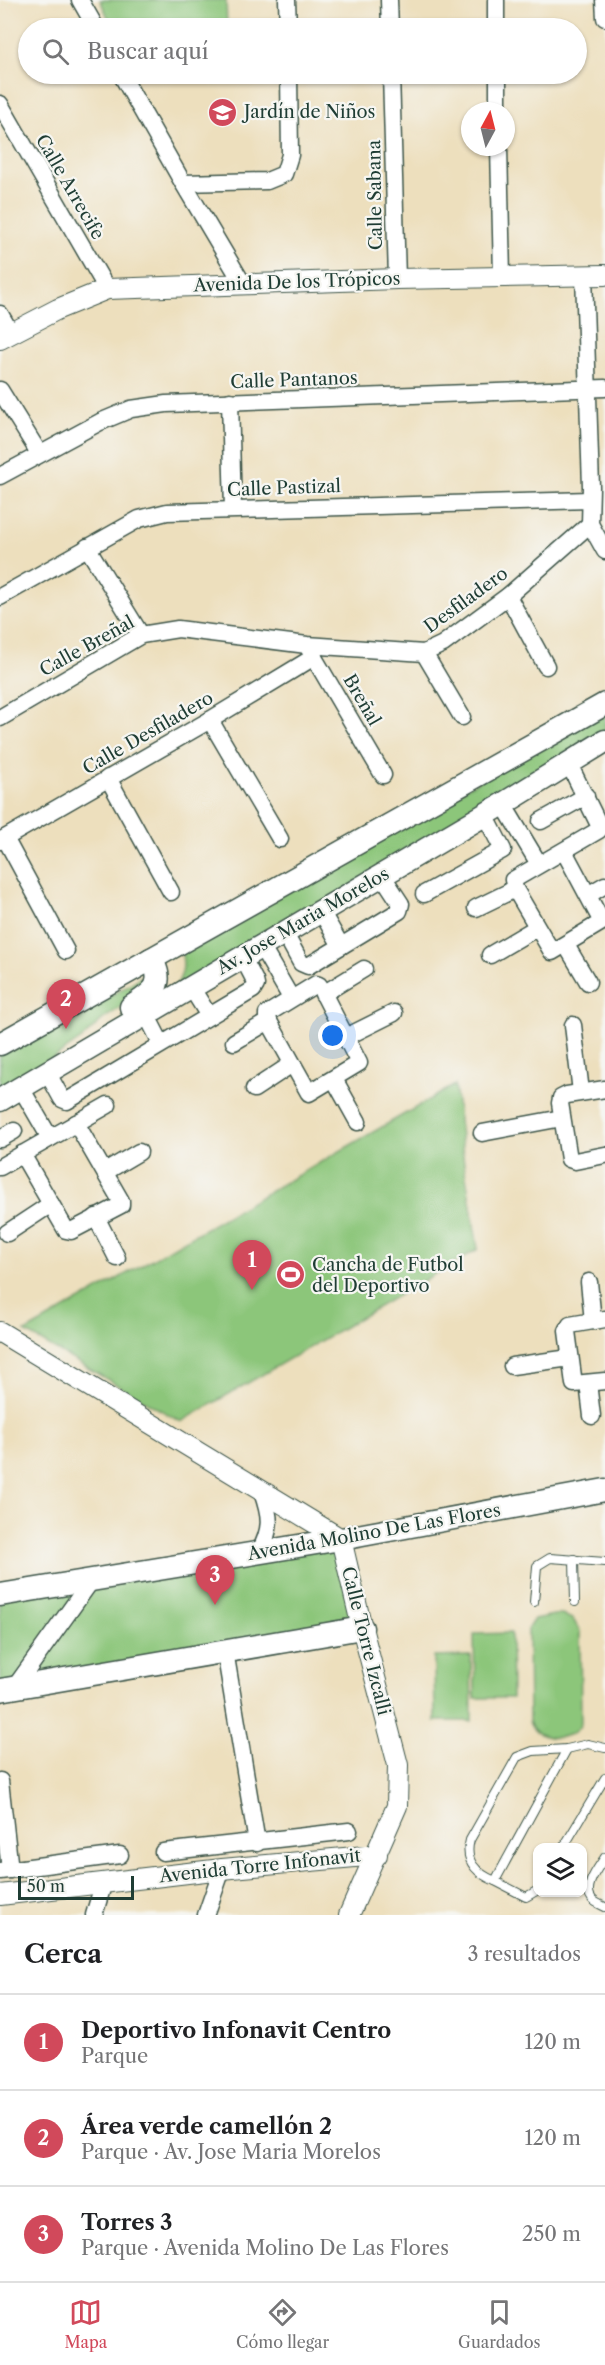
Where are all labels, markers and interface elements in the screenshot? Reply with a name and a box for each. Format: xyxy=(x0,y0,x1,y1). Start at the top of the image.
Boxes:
search box xyxy=(18,18,587,84)
icon: search xyxy=(39,35,72,68)
text: Buscar aquí xyxy=(87,38,209,65)
school or university icon: Jardín de Niños xyxy=(207,96,239,128)
place label: Jardín de Niños xyxy=(241,101,375,123)
north arrow xyxy=(461,102,515,156)
street label: Calle Arrecife xyxy=(31,130,109,244)
street label: Calle Sabana xyxy=(363,139,387,250)
street label: Avenida De los Trópicos xyxy=(192,267,401,297)
street label: Calle Pantanos xyxy=(230,367,358,393)
street label: Calle Pastizal xyxy=(227,475,341,501)
street label: Desfiladero xyxy=(420,562,512,638)
street label: Calle Breñal xyxy=(36,611,138,681)
street label: Breñal xyxy=(339,670,385,730)
street label: Calle Desfiladero xyxy=(79,687,217,779)
street label: Av. Jose Maria Morelos xyxy=(212,863,393,980)
pin: 2 xyxy=(46,980,86,1029)
your location xyxy=(318,1021,347,1050)
pin: 1 xyxy=(232,1240,272,1290)
place label: Cancha de Futbol del Deportivo xyxy=(312,1254,464,1297)
sports icon: Cancha de Futbol del Deportivo xyxy=(275,1259,307,1291)
street label: Avenida Molino De Las Flores xyxy=(245,1499,502,1565)
pin: 3 xyxy=(196,1556,234,1605)
street label: Calle Torre Izcalli xyxy=(337,1564,395,1718)
map controls xyxy=(533,1843,587,1897)
button: layers xyxy=(533,1843,587,1897)
street label: Avenida Torre Infonavit xyxy=(157,1844,363,1888)
scale bar xyxy=(18,1873,134,1900)
text: 50 m xyxy=(27,1876,65,1896)
text: Cerca xyxy=(24,1938,102,1970)
text: 3 resultados xyxy=(468,1942,581,1966)
text: Deportivo Infonavit Centro xyxy=(81,2017,391,2044)
text: 1 xyxy=(39,2030,48,2054)
text: 120 m xyxy=(524,2030,581,2054)
text: Parque xyxy=(81,2044,148,2068)
text: Área verde camellón 2 xyxy=(81,2113,332,2140)
text: 2 xyxy=(38,2126,49,2150)
text: 120 m xyxy=(524,2126,581,2150)
text: Parque · Av. Jose Maria Morelos xyxy=(81,2140,381,2164)
text: Torres 3 xyxy=(81,2209,173,2236)
text: 3 xyxy=(38,2222,49,2246)
text: 250 m xyxy=(522,2222,581,2246)
text: Parque · Avenida Molino De Las Flores xyxy=(81,2236,449,2260)
tab: Mapa xyxy=(64,2296,107,2352)
tab: Cómo llegar xyxy=(236,2296,329,2352)
tab: Guardados xyxy=(458,2296,541,2352)

